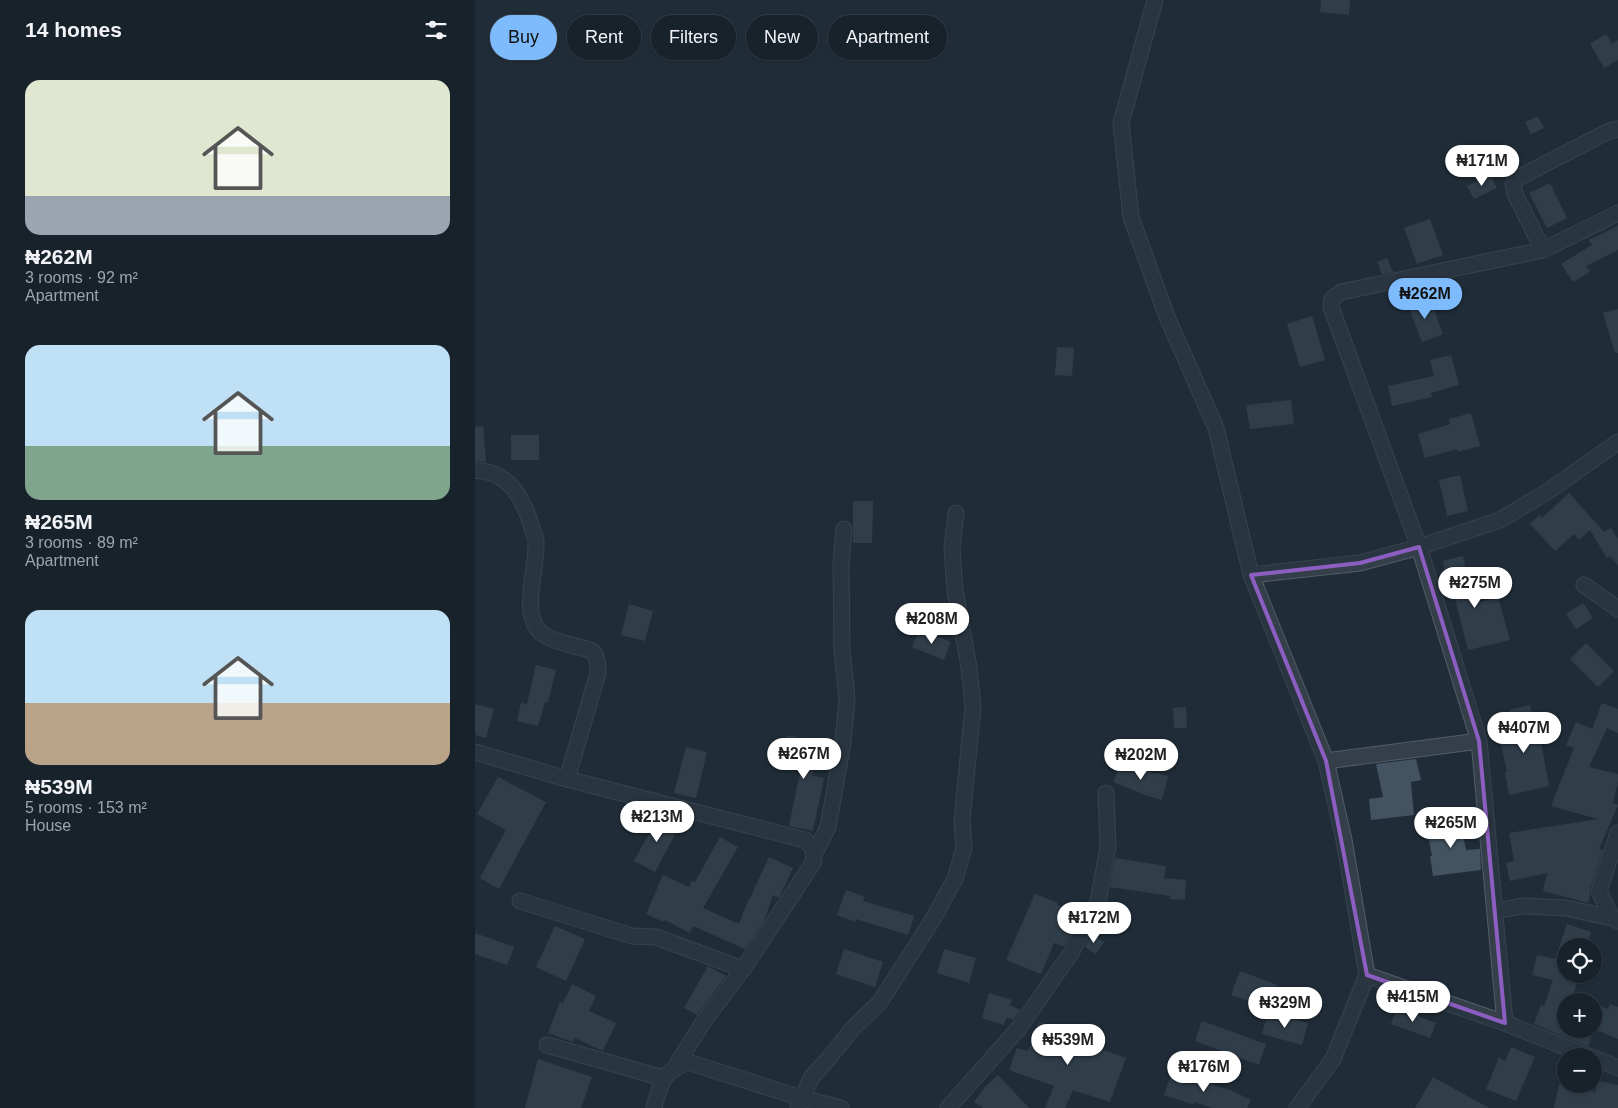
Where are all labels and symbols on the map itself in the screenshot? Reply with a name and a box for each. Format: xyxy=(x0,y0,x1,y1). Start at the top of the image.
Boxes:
pin: ₦171M xyxy=(1447,144,1517,187)
pin: ₦262M xyxy=(1390,278,1460,320)
pin: ₦275M xyxy=(1440,566,1510,609)
pin: ₦208M xyxy=(897,602,967,645)
pin: ₦407M xyxy=(1489,712,1559,754)
pin: ₦267M xyxy=(769,738,839,780)
pin: ₦202M xyxy=(1106,738,1176,781)
pin: ₦213M xyxy=(622,800,692,843)
pin: ₦265M xyxy=(1416,806,1486,849)
pin: ₦172M xyxy=(1059,902,1129,944)
pin: ₦415M xyxy=(1378,980,1448,1023)
pin: ₦329M xyxy=(1250,986,1320,1029)
pin: ₦539M xyxy=(1033,1024,1103,1066)
pin: ₦176M xyxy=(1169,1050,1239,1093)

